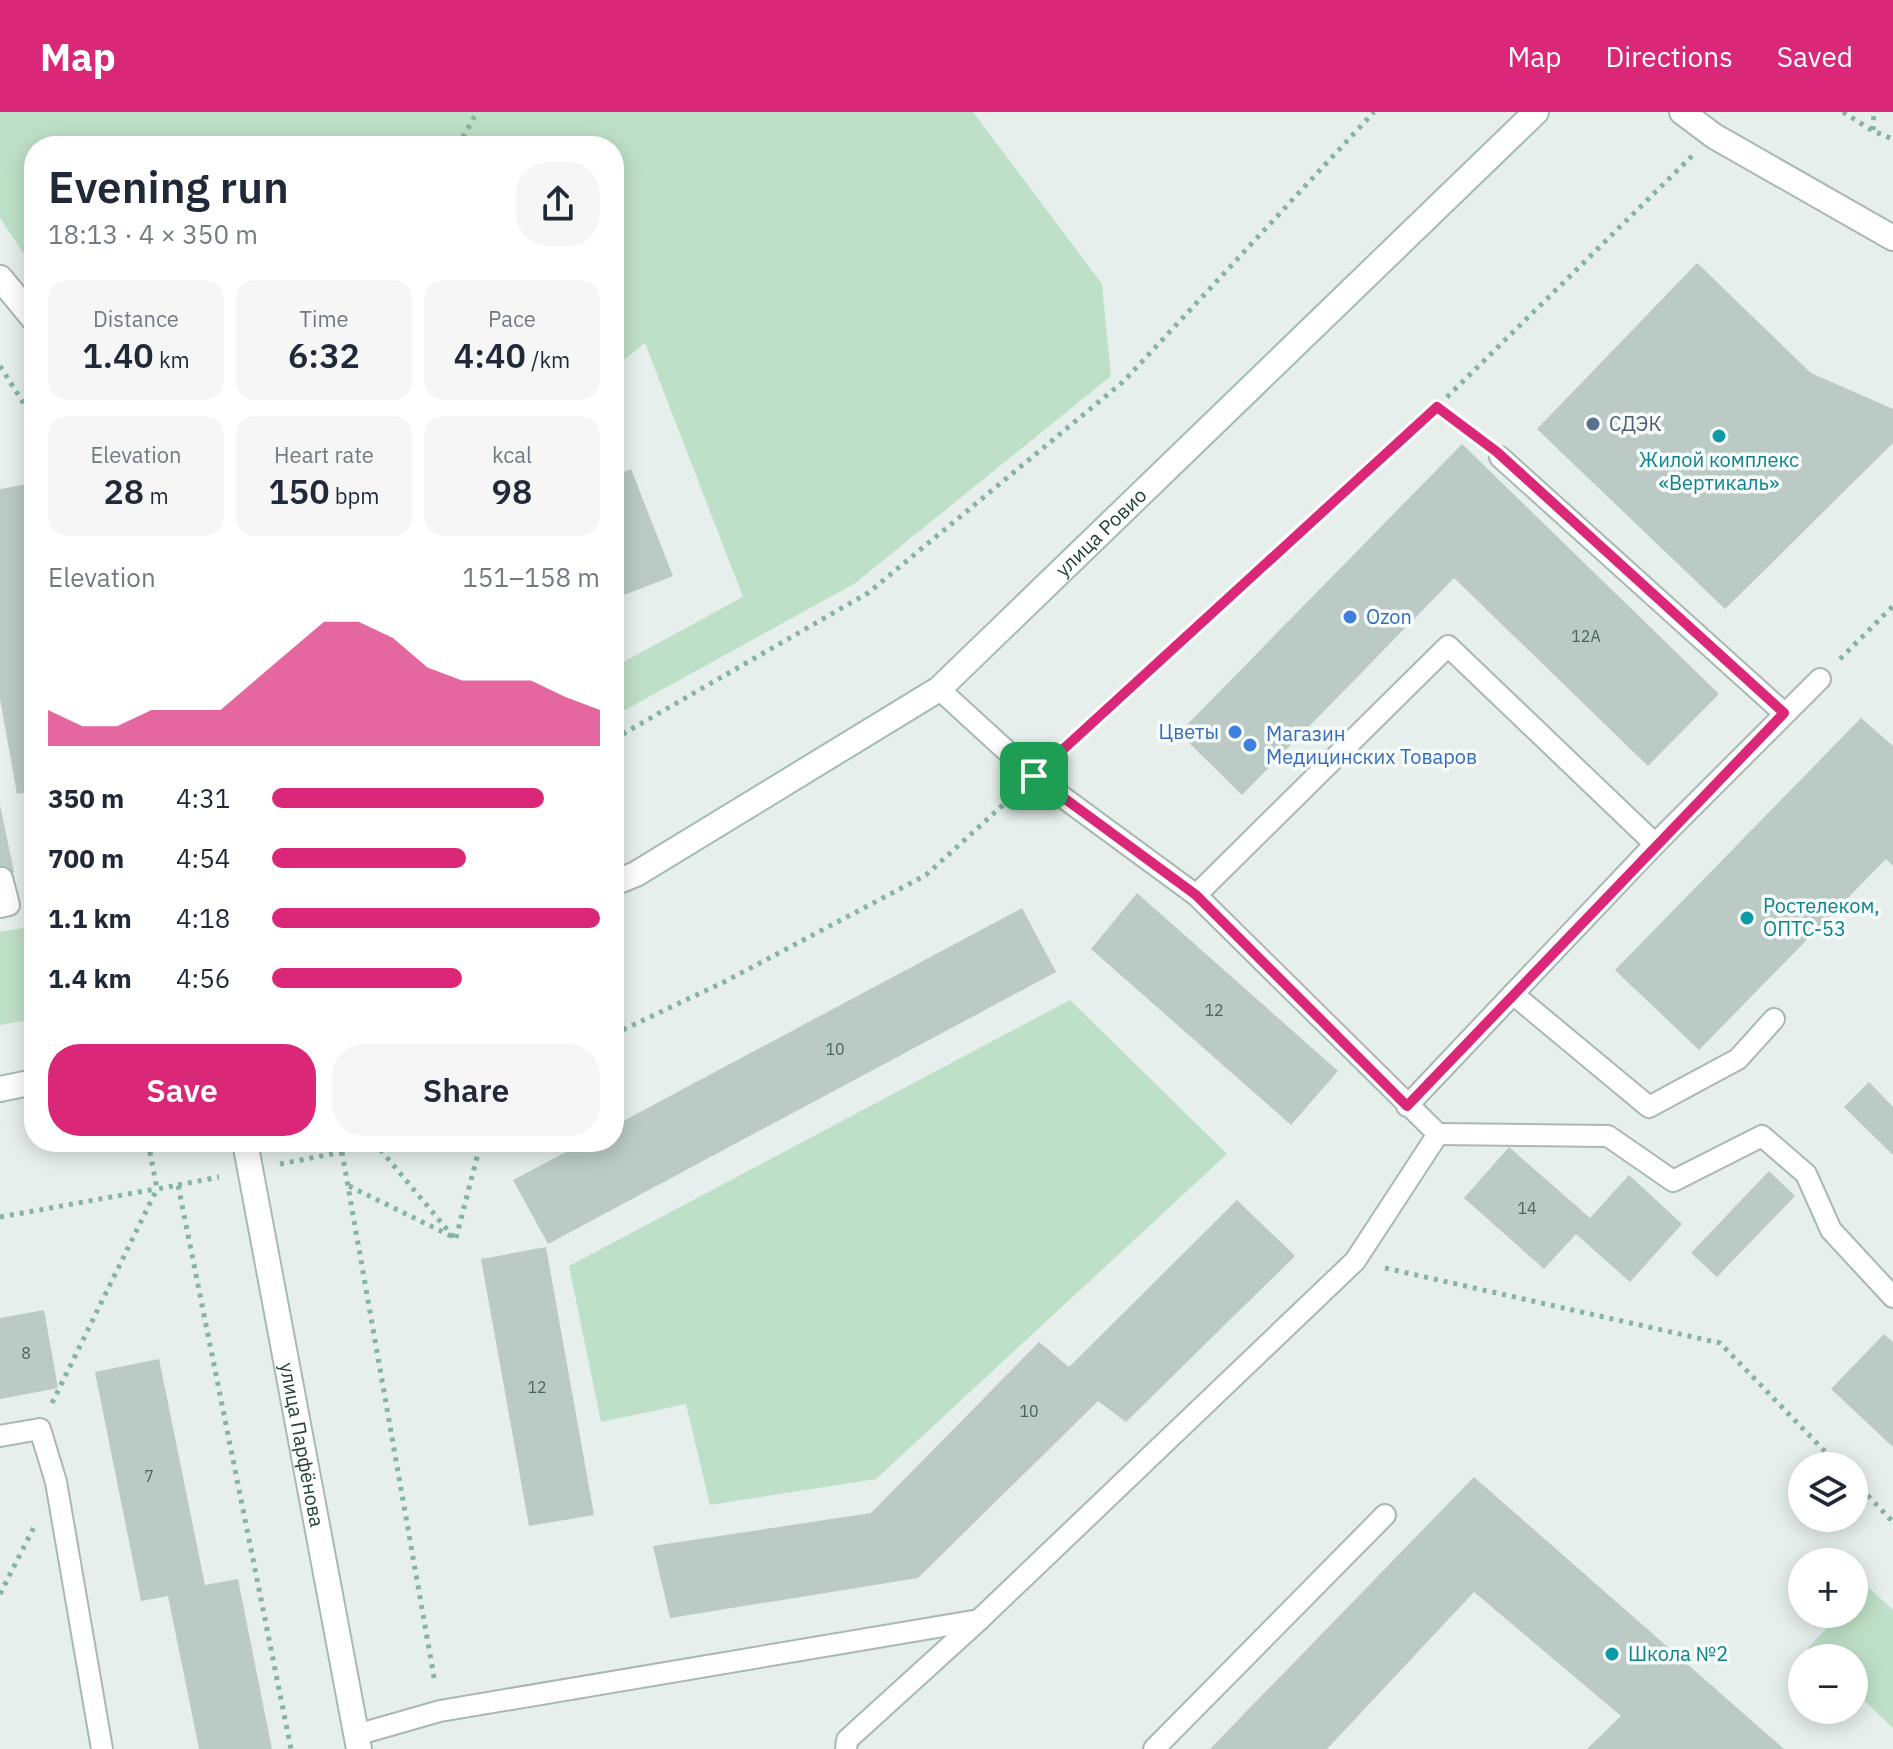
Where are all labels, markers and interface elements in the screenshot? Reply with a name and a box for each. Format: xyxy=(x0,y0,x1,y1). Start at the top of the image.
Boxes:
text: Map xyxy=(40,32,116,81)
text: Map xyxy=(1507,38,1561,75)
text: Directions xyxy=(1605,38,1733,75)
text: Saved xyxy=(1777,38,1853,75)
text: Evening run xyxy=(48,158,289,215)
button: share xyxy=(516,162,600,246)
text: 18:13 · 4 × 350 m xyxy=(48,217,258,251)
text: Distance xyxy=(93,304,179,333)
text: Time xyxy=(299,304,349,333)
text: Pace xyxy=(488,304,536,333)
text: 1.40 xyxy=(82,333,154,377)
text: 6:32 xyxy=(288,333,360,377)
text: 4:40 xyxy=(454,333,526,377)
text: km xyxy=(154,345,190,374)
text: /km xyxy=(526,345,570,374)
place label: СДЭК xyxy=(1609,410,1662,437)
marker: СДЭК xyxy=(1584,415,1602,433)
marker: Жилой комплекс «Вертикаль» xyxy=(1710,427,1728,445)
text: Elevation xyxy=(90,440,182,469)
text: Heart rate xyxy=(274,440,374,469)
text: kcal xyxy=(492,440,532,469)
place label: Жилой комплекс «Вертикаль» xyxy=(1639,446,1799,496)
text: 28 xyxy=(103,469,144,513)
text: 150 xyxy=(268,469,330,513)
text: 98 xyxy=(492,469,532,513)
text: m xyxy=(144,481,169,510)
text: bpm xyxy=(330,481,380,510)
street label: улица Ровио xyxy=(1049,482,1152,583)
text: Elevation xyxy=(48,560,156,594)
text: 151–158 m xyxy=(462,560,600,594)
place label: Ozon xyxy=(1366,603,1412,630)
marker: Ozon xyxy=(1341,608,1359,626)
house number: 12А xyxy=(1571,626,1601,646)
place label: Цветы xyxy=(1159,718,1219,745)
place label: Магазин Медицинских Товаров xyxy=(1266,720,1477,770)
marker: Цветы xyxy=(1226,723,1244,741)
marker: Магазин Медицинских Товаров xyxy=(1241,736,1259,754)
pin xyxy=(1000,742,1068,810)
icon: arrive xyxy=(1012,754,1056,798)
text: 350 m xyxy=(48,781,124,815)
text: 4:31 xyxy=(176,781,230,815)
text: 700 m xyxy=(48,841,124,875)
text: 4:54 xyxy=(176,841,230,875)
place label: Ростелеком, ОПТС-53 xyxy=(1763,892,1880,942)
text: 1.1 km xyxy=(48,901,132,935)
text: 4:18 xyxy=(176,901,230,935)
marker: Ростелеком, ОПТС-53 xyxy=(1738,909,1756,927)
text: 1.4 km xyxy=(48,961,132,995)
text: 4:56 xyxy=(176,961,230,995)
house number: 12 xyxy=(1204,1000,1224,1020)
house number: 10 xyxy=(825,1039,845,1059)
button: Save xyxy=(48,1044,316,1136)
button: Share xyxy=(332,1044,600,1136)
house number: 14 xyxy=(1517,1198,1537,1218)
house number: 8 xyxy=(21,1343,31,1363)
street label: улица Парфёнова xyxy=(274,1360,331,1530)
house number: 12 xyxy=(527,1377,547,1397)
house number: 10 xyxy=(1019,1401,1039,1421)
map controls xyxy=(1788,1452,1868,1724)
button: layers xyxy=(1788,1452,1868,1532)
house number: 7 xyxy=(144,1466,154,1486)
button: + xyxy=(1788,1548,1868,1628)
place label: Школа №2 xyxy=(1628,1640,1728,1667)
button: − xyxy=(1788,1644,1868,1724)
marker: Школа №2 xyxy=(1603,1645,1621,1663)

